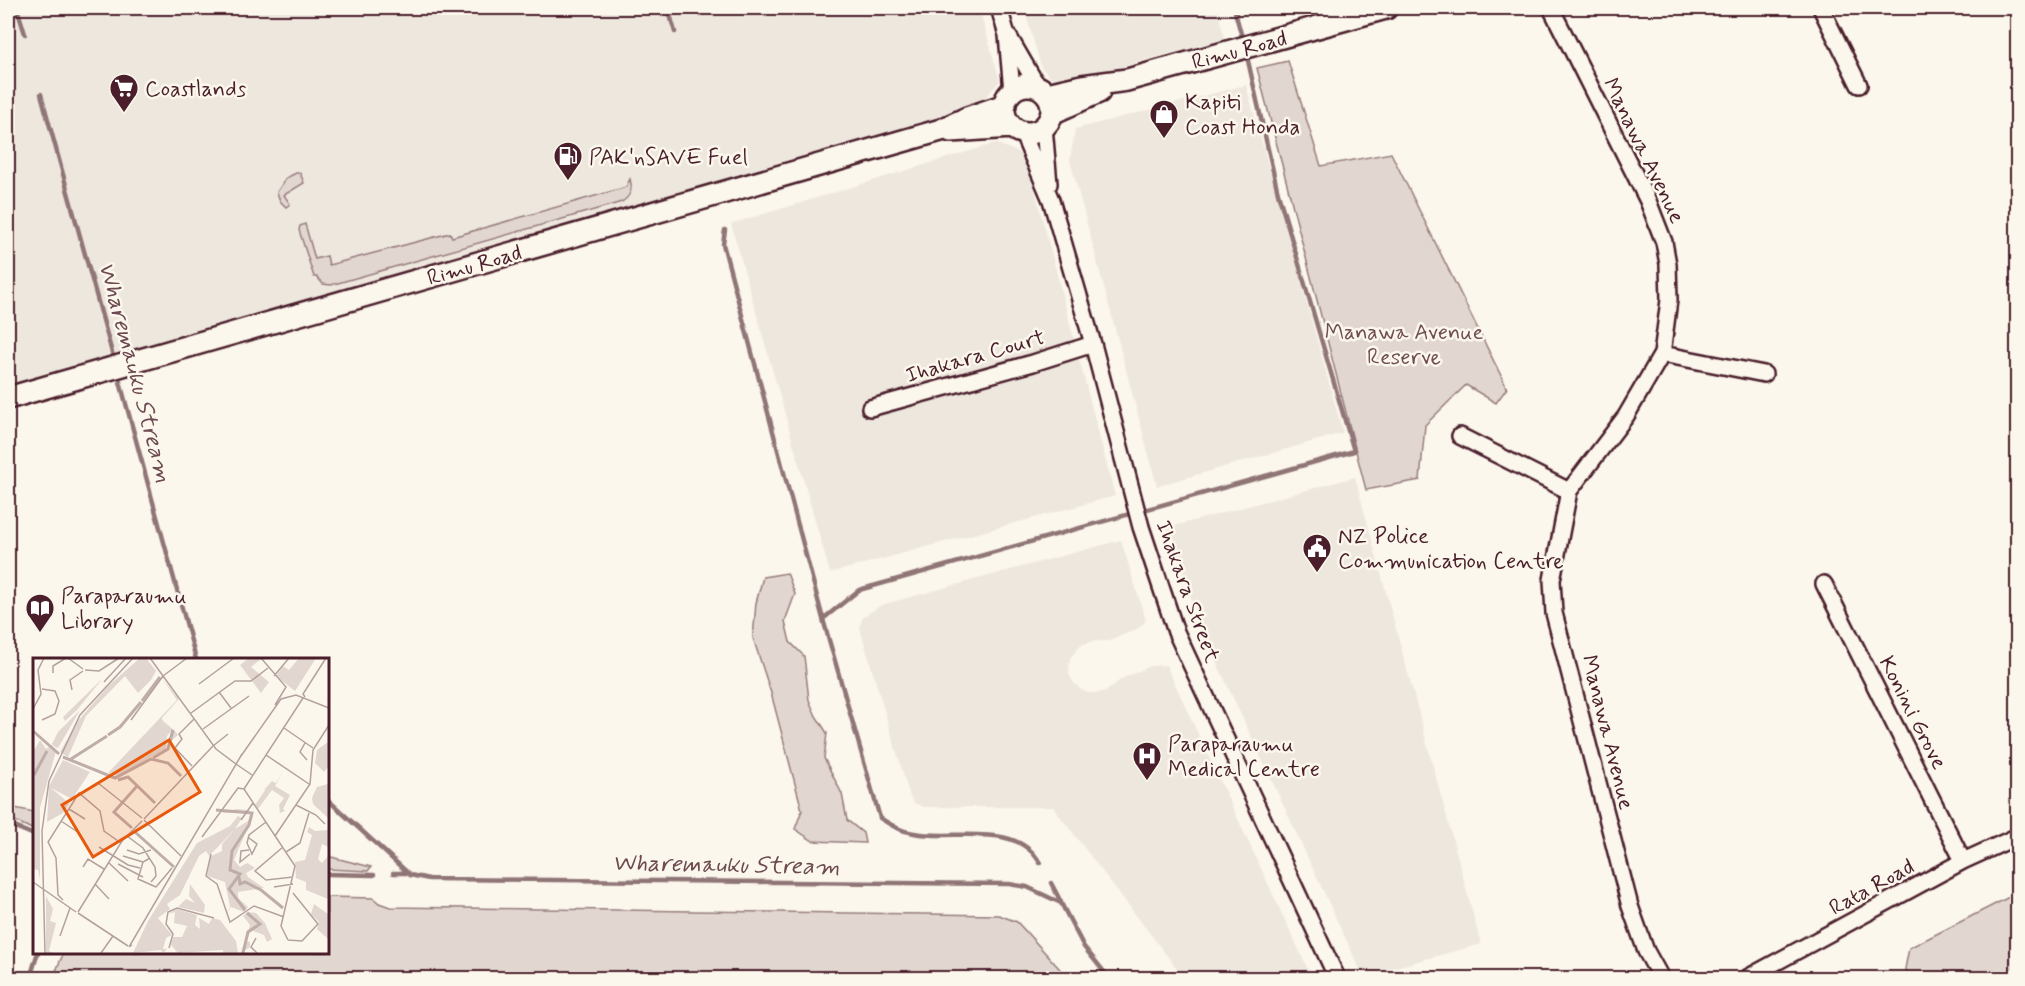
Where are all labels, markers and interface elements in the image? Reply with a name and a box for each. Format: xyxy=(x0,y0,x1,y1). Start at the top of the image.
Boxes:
street label: Rimu Road xyxy=(1189,25,1290,77)
supermarket icon: Coastlands xyxy=(108,72,140,114)
street label: Manawa Avenue xyxy=(1596,73,1691,228)
place label: Coastlands xyxy=(145,76,247,104)
place label: Kapiti Coast Honda xyxy=(1185,89,1300,142)
shop icon: Kapiti Coast Honda xyxy=(1148,98,1180,140)
fuel station icon: PAK'nSAVE Fuel xyxy=(552,140,584,182)
place label: PAK'nSAVE Fuel xyxy=(589,144,748,172)
street label: Rimu Road xyxy=(424,239,525,293)
water label: Wharemauku Stream xyxy=(90,258,179,486)
park label: Manawa Avenue Reserve xyxy=(1325,319,1483,372)
street label: Ihakara Court xyxy=(903,324,1048,390)
street label: Ihakara Street xyxy=(1148,517,1226,667)
place label: NZ Police Communication Centre xyxy=(1338,523,1564,576)
public building icon: NZ Police Communication Centre xyxy=(1301,532,1333,574)
place label: Paraparaumu Library xyxy=(61,583,187,636)
library icon: Paraparaumu Library xyxy=(24,592,56,634)
street label: Manawa Avenue xyxy=(1574,652,1640,813)
street label: Konini Grove xyxy=(1872,652,1953,774)
inset map xyxy=(33,658,328,953)
place label: Paraparaumu Medical Centre xyxy=(1168,731,1320,784)
hospital icon: Paraparaumu Medical Centre xyxy=(1131,740,1163,782)
water label: Wharemauku Stream xyxy=(612,848,840,883)
street label: Rata Road xyxy=(1825,853,1919,922)

